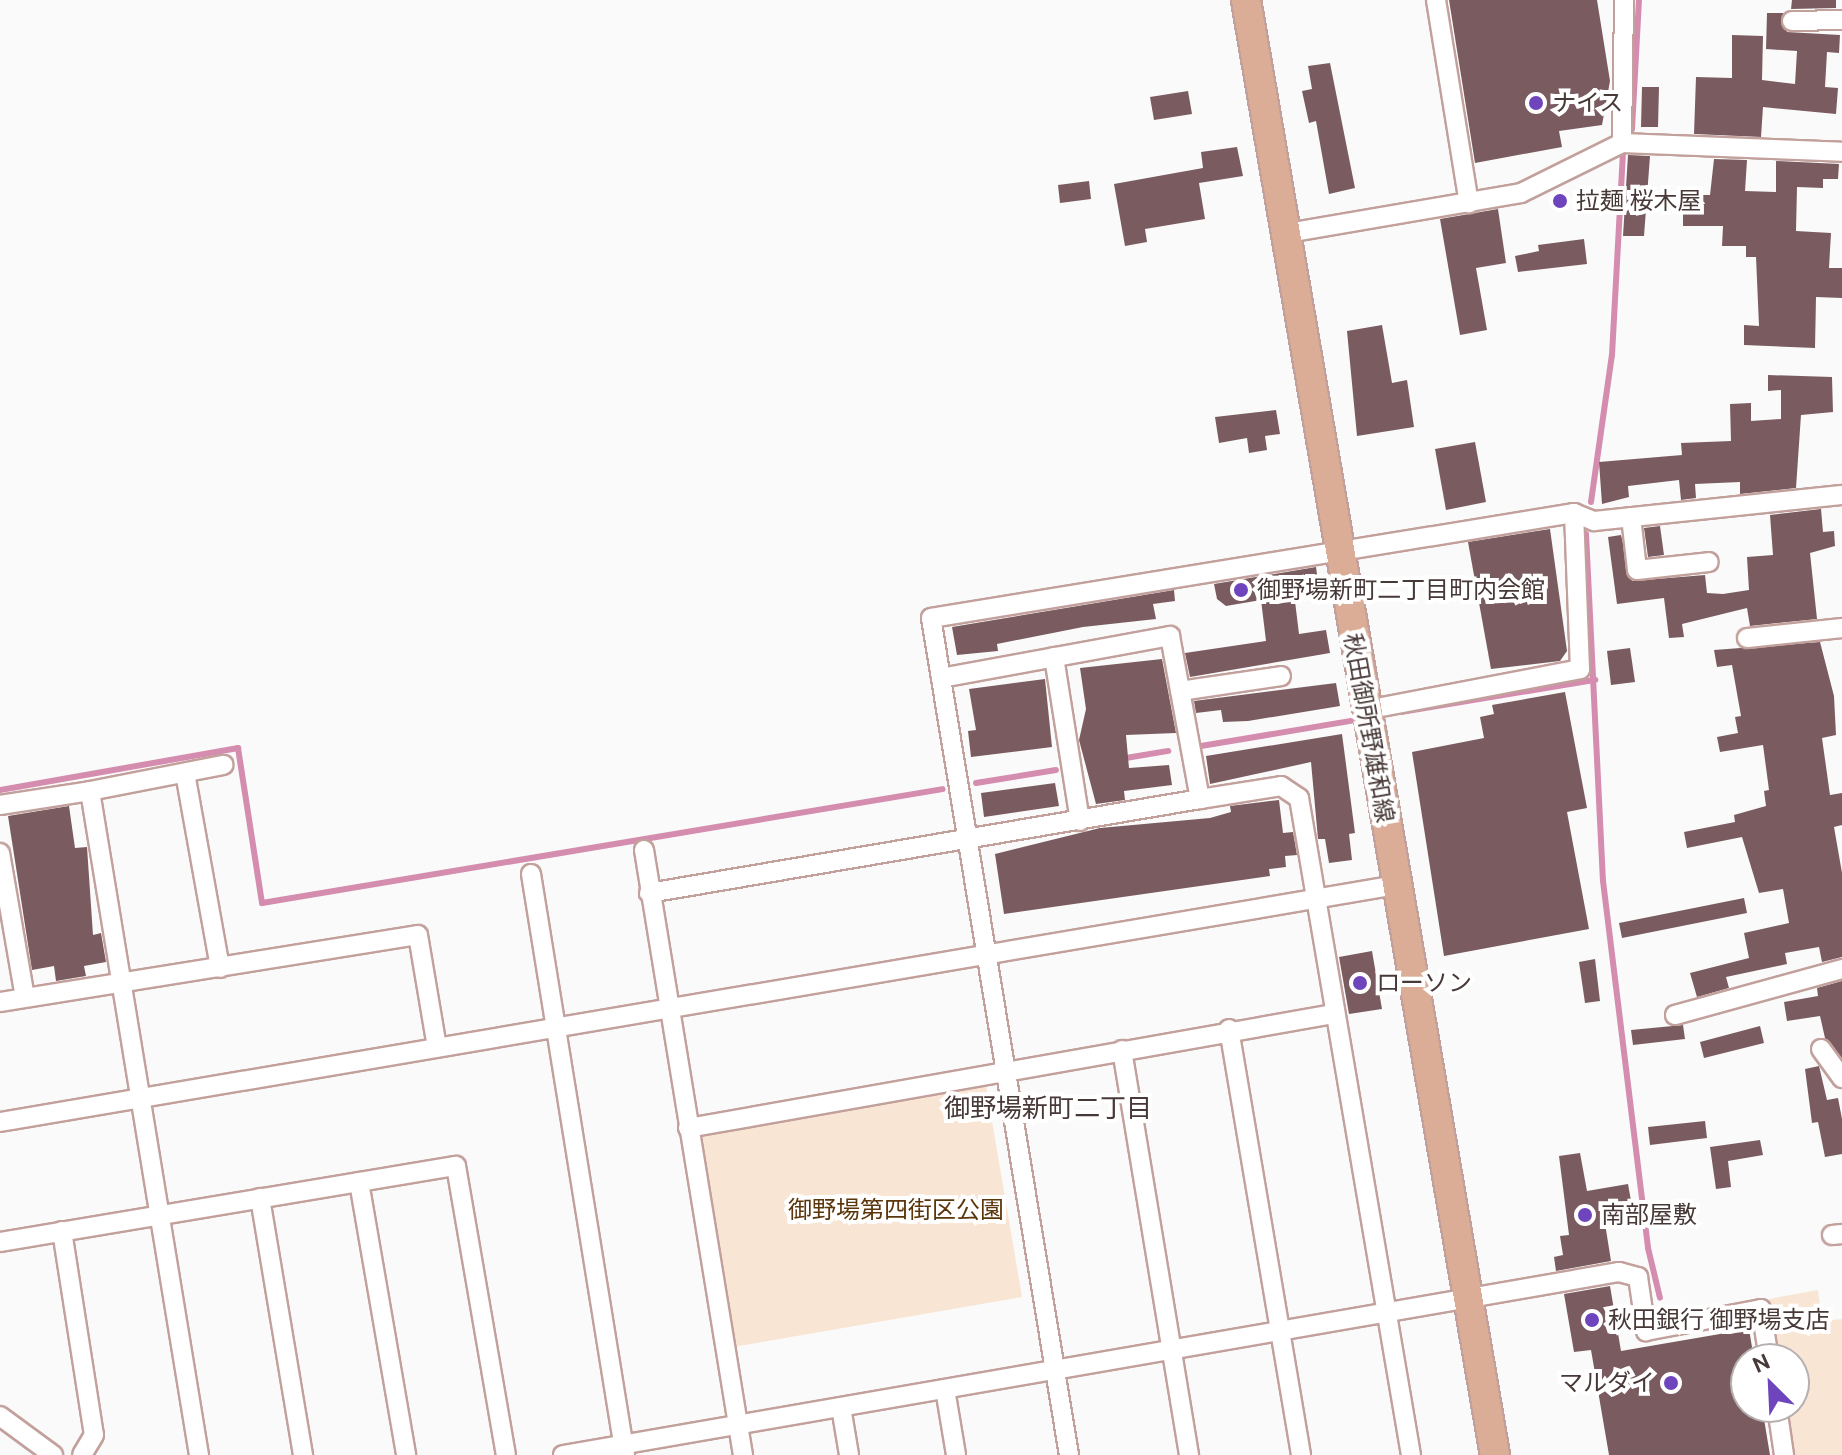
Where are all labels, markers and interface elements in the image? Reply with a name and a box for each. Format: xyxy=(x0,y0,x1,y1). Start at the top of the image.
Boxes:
place label: ナイス xyxy=(1552,89,1624,117)
marker: ナイス xyxy=(1527,94,1545,112)
place label: 拉麺 桜木屋 xyxy=(1576,187,1701,215)
marker: 拉麺 桜木屋 xyxy=(1551,192,1569,210)
place label: 御野場新町二丁目町内会館 xyxy=(1257,576,1545,604)
marker: 御野場新町二丁目町内会館 xyxy=(1232,581,1250,599)
street label: 秋田御所野雄和線 xyxy=(1338,631,1400,825)
place label: ローソン xyxy=(1376,969,1472,997)
marker: ローソン xyxy=(1351,974,1369,992)
district label: 御野場新町二丁目 xyxy=(944,1092,1152,1124)
park label: 御野場第四街区公園 xyxy=(788,1196,1004,1224)
place label: 南部屋敷 xyxy=(1601,1201,1697,1229)
marker: 南部屋敷 xyxy=(1576,1206,1594,1224)
place label: 秋田銀行 御野場支店 xyxy=(1608,1306,1829,1334)
marker: 秋田銀行 御野場支店 xyxy=(1583,1311,1601,1329)
north arrow xyxy=(1730,1343,1810,1423)
text: N xyxy=(1748,1348,1773,1377)
place label: マルダイ xyxy=(1559,1369,1655,1397)
marker: マルダイ xyxy=(1662,1374,1680,1392)

